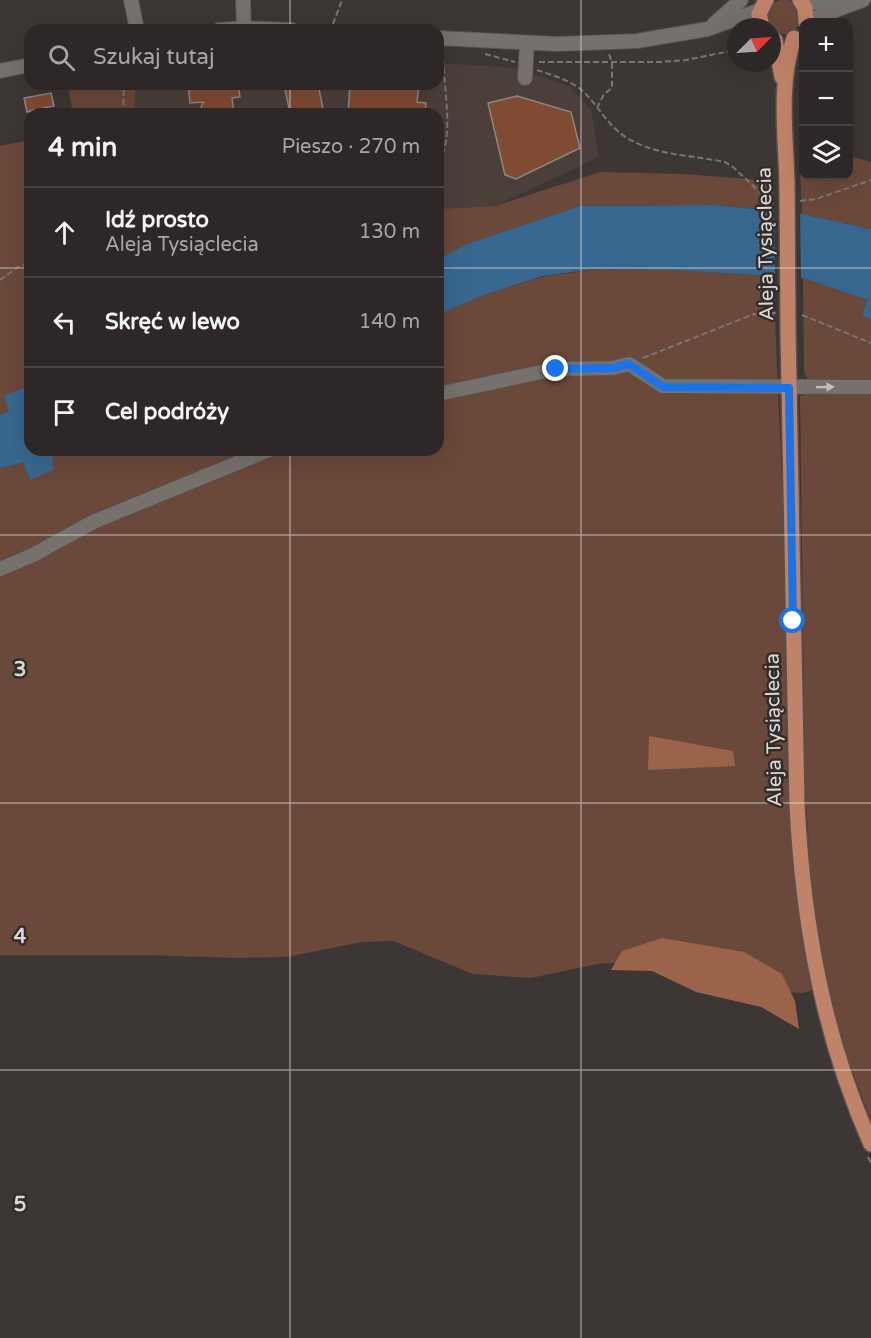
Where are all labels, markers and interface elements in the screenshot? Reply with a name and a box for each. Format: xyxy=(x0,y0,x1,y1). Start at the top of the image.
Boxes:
north arrow xyxy=(727,18,781,72)
map controls xyxy=(799,18,853,180)
button: + xyxy=(799,18,853,72)
search box xyxy=(24,24,444,90)
icon: search xyxy=(45,41,78,74)
text: Szukaj tutaj xyxy=(93,44,215,70)
button: − xyxy=(799,72,853,126)
button: layers xyxy=(799,126,853,180)
text: 4 min xyxy=(48,132,117,163)
text: Pieszo · 270 m xyxy=(282,135,420,159)
street label: Aleja Tysiąclecia xyxy=(753,167,779,321)
text: Idź prosto xyxy=(105,207,209,233)
icon: ahead xyxy=(48,216,81,249)
text: 130 m xyxy=(359,220,420,244)
text: Aleja Tysiąclecia xyxy=(105,233,259,257)
icon: left xyxy=(48,306,81,339)
text: Skręć w lewo xyxy=(105,309,240,335)
text: 140 m xyxy=(359,310,420,334)
route end xyxy=(542,355,568,381)
one-way arrow xyxy=(816,382,835,392)
icon: arrive xyxy=(48,396,81,429)
text: Cel podróży xyxy=(105,399,229,425)
route start xyxy=(779,607,805,633)
street label: Aleja Tysiąclecia xyxy=(761,653,787,807)
text: 3 xyxy=(14,658,26,682)
text: 4 xyxy=(14,925,27,949)
text: 5 xyxy=(14,1193,26,1217)

